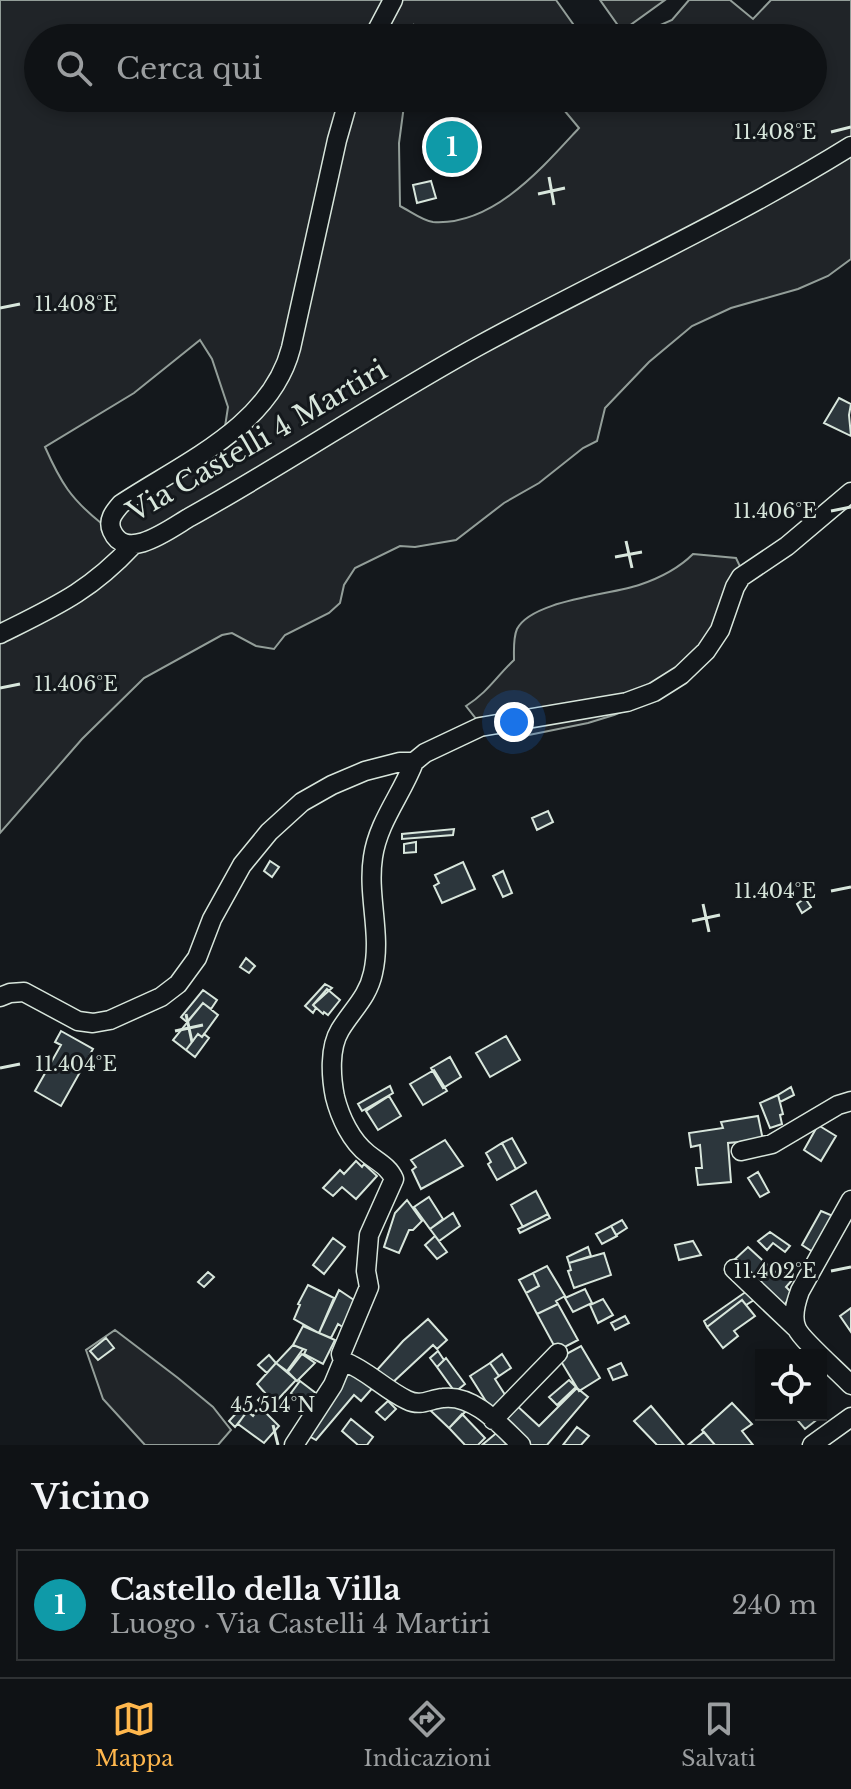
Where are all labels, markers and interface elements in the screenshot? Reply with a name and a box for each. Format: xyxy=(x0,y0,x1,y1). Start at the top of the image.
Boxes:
search box xyxy=(24,24,827,112)
icon: search xyxy=(52,46,96,90)
text: Cerca qui xyxy=(116,50,262,87)
pin: 1 xyxy=(426,117,478,177)
text: 11.408°E xyxy=(734,120,816,144)
text: 11.408°E xyxy=(35,292,117,316)
street label: Via Castelli 4 Martiri xyxy=(120,352,393,530)
text: 11.406°E xyxy=(733,499,817,523)
text: 11.406°E xyxy=(34,672,118,696)
your location xyxy=(494,702,534,742)
text: 11.404°E xyxy=(734,879,816,903)
text: 11.404°E xyxy=(35,1052,117,1076)
text: 11.402°E xyxy=(734,1259,816,1283)
map controls xyxy=(755,1349,827,1421)
button: locate xyxy=(755,1349,827,1421)
text: 45.514°N xyxy=(231,1393,315,1417)
text: Vicino xyxy=(32,1476,150,1518)
text: Castello della Villa xyxy=(110,1571,401,1608)
text: 1 xyxy=(54,1589,66,1621)
text: 240 m xyxy=(732,1589,817,1621)
text: Luogo · Via Castelli 4 Martiri xyxy=(110,1608,490,1640)
tab: Mappa xyxy=(95,1697,173,1772)
tab: Indicazioni xyxy=(364,1697,491,1772)
tab: Salvati xyxy=(681,1697,756,1772)

